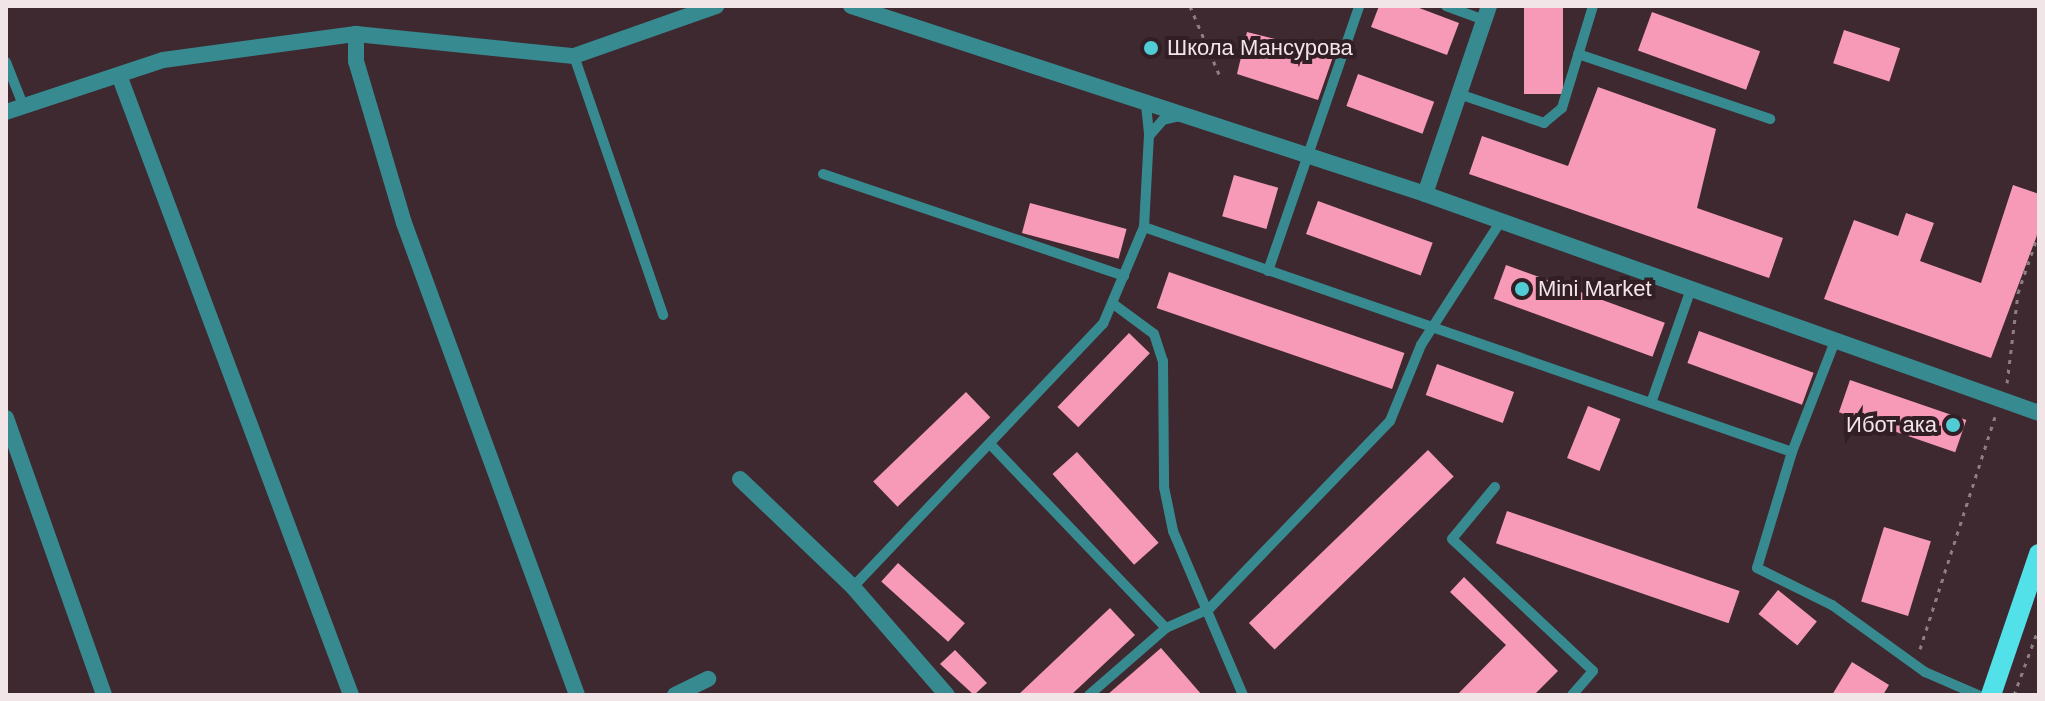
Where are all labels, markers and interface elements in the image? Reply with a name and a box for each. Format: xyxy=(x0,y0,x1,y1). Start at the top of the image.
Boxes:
place label: Школа Мансурова xyxy=(1167,35,1353,61)
marker: Школа Мансурова xyxy=(1142,39,1160,57)
place label: Mini Market xyxy=(1538,276,1652,302)
marker: Mini Market xyxy=(1513,280,1531,298)
place label: Ибот ака xyxy=(1846,412,1937,438)
marker: Ибот ака xyxy=(1944,416,1962,434)

